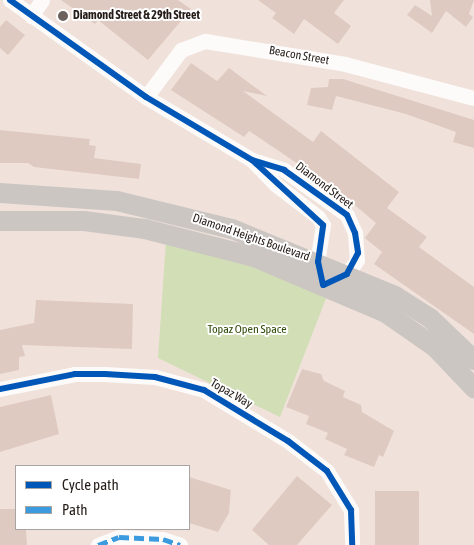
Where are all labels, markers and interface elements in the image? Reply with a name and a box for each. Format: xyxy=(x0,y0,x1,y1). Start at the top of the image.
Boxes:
place label: Diamond Street & 29th Street xyxy=(73,9,200,23)
marker: Diamond Street & 29th Street xyxy=(57,10,69,22)
street label: Beacon Street xyxy=(268,44,330,68)
street label: Diamond Street xyxy=(292,160,356,212)
street label: Diamond Heights Boulevard xyxy=(190,211,312,265)
park label: Topaz Open Space xyxy=(207,323,287,337)
street label: Topaz Way xyxy=(207,376,255,412)
legend xyxy=(15,465,190,530)
text: Cycle path xyxy=(62,476,119,493)
text: Path xyxy=(62,501,88,518)

